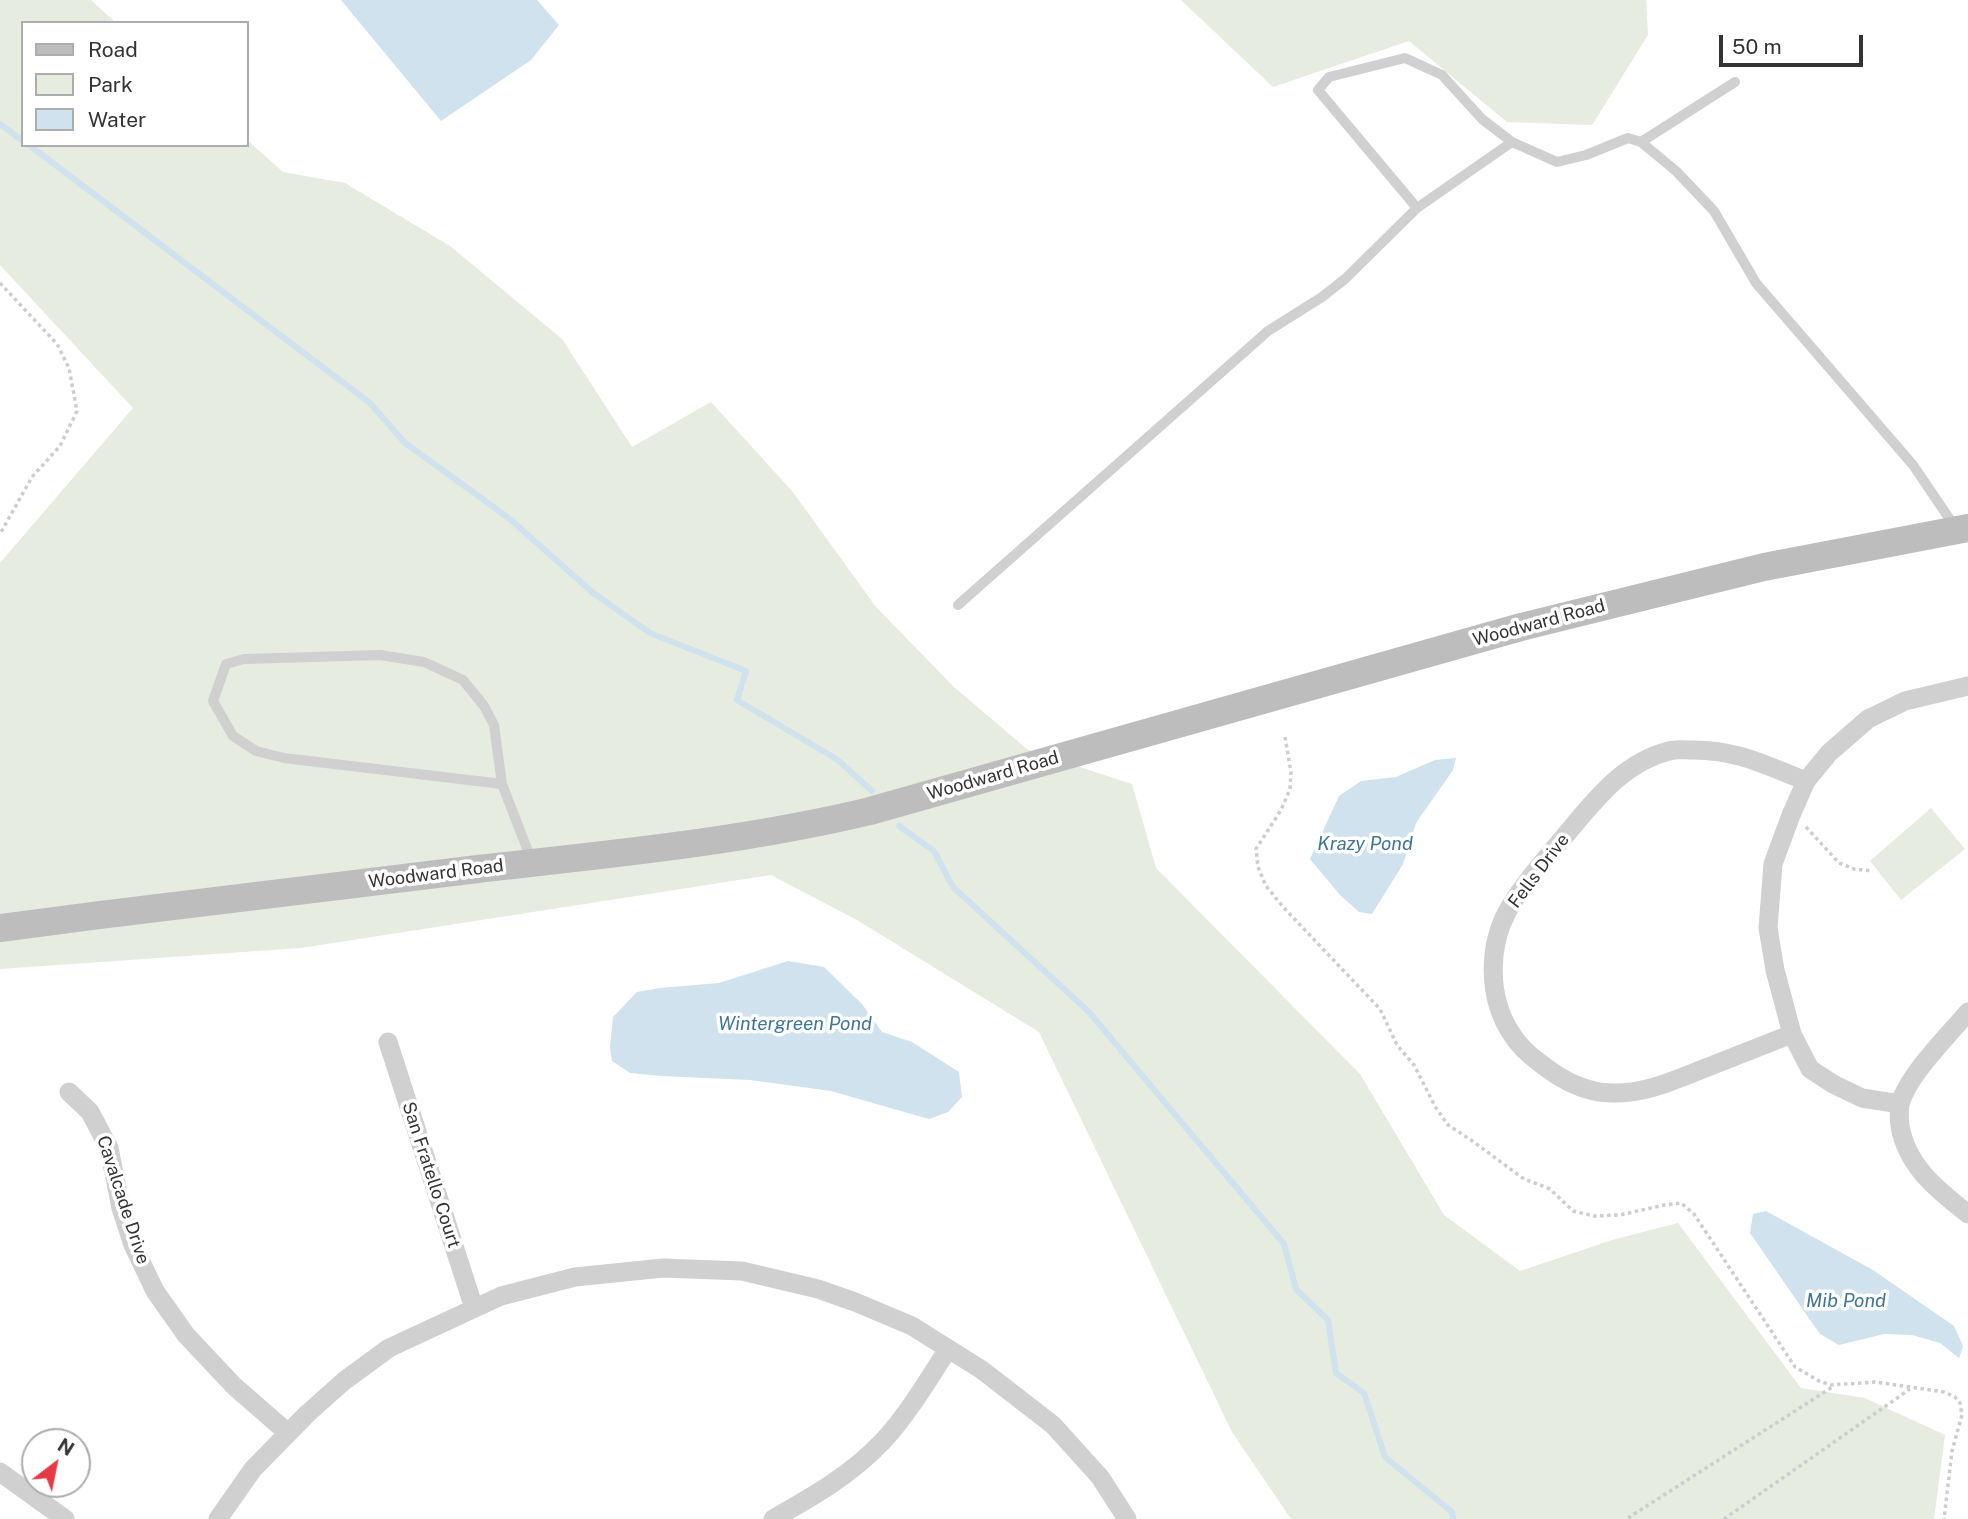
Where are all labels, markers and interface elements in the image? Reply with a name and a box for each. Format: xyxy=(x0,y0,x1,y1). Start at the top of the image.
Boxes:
legend xyxy=(21,21,248,147)
scale bar xyxy=(1723,21,1867,65)
text: 50 m xyxy=(1732,34,1782,59)
text: Road xyxy=(88,37,138,62)
text: Park xyxy=(88,72,133,97)
text: Water xyxy=(88,107,146,132)
street label: Woodward Road xyxy=(1471,595,1607,651)
street label: Woodward Road xyxy=(925,747,1061,805)
street label: Fells Drive xyxy=(1504,830,1574,912)
water label: Krazy Pond xyxy=(1317,833,1413,855)
street label: Woodward Road xyxy=(367,855,505,893)
water label: Wintergreen Pond xyxy=(718,1013,872,1035)
street label: San Fratello Court xyxy=(397,1099,465,1251)
street label: Cavalcade Drive xyxy=(92,1133,154,1267)
water label: Mib Pond xyxy=(1806,1290,1886,1312)
north arrow xyxy=(21,1428,91,1498)
text: N xyxy=(54,1434,78,1460)

